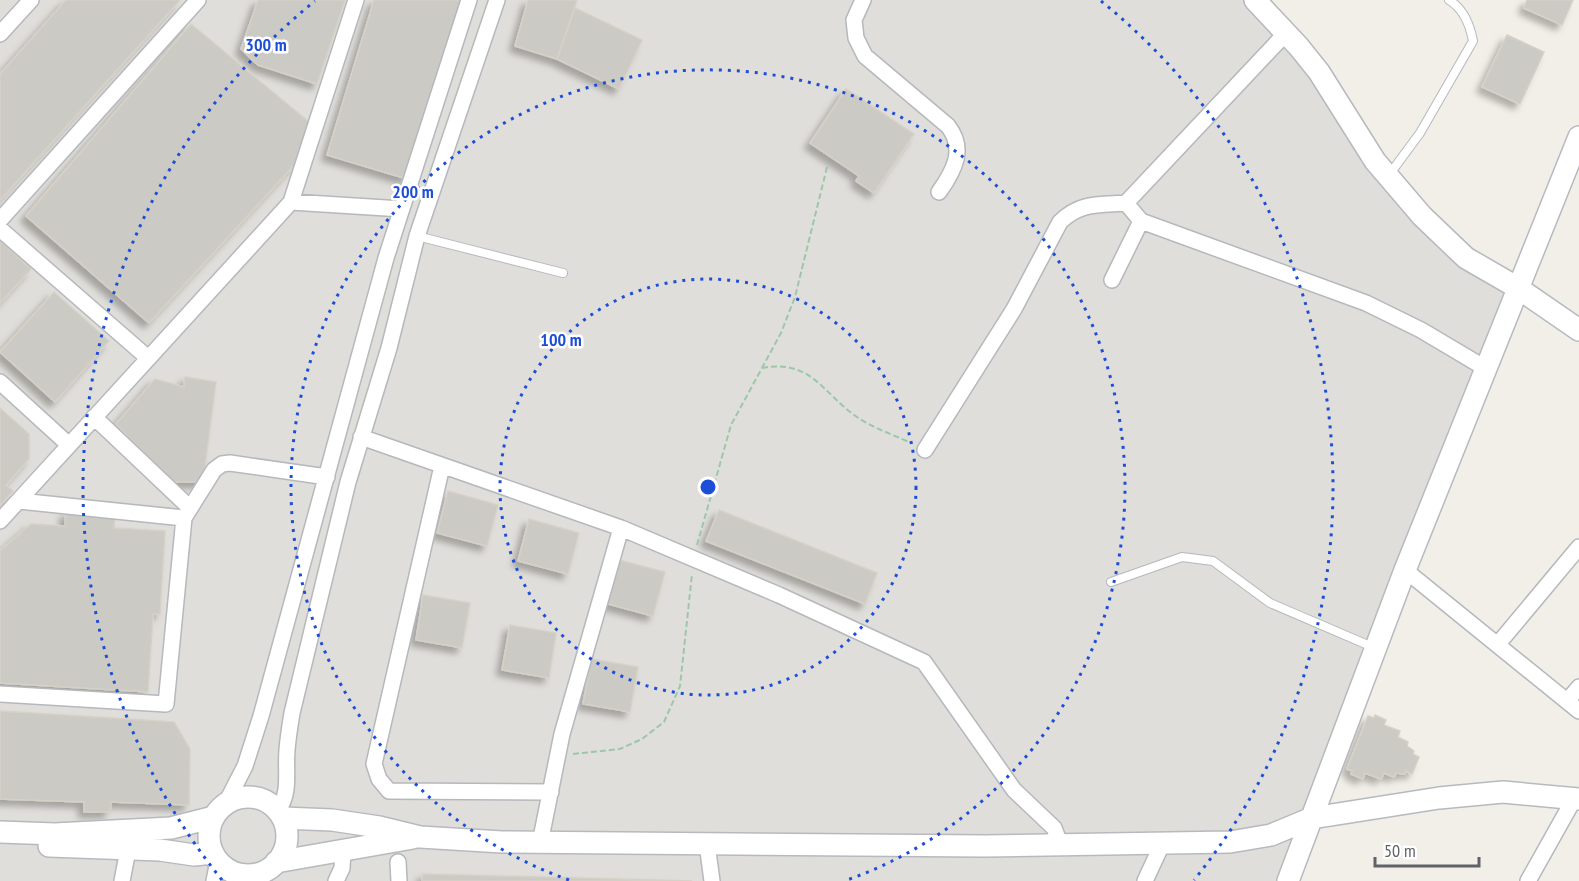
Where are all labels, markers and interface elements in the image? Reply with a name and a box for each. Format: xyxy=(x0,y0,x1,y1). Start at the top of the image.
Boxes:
text: 300 m xyxy=(245,33,287,56)
text: 200 m xyxy=(392,180,434,203)
text: 100 m xyxy=(540,328,582,351)
centre of rings xyxy=(698,477,718,497)
scale bar xyxy=(1375,830,1478,868)
text: 50 m xyxy=(1384,839,1416,862)

